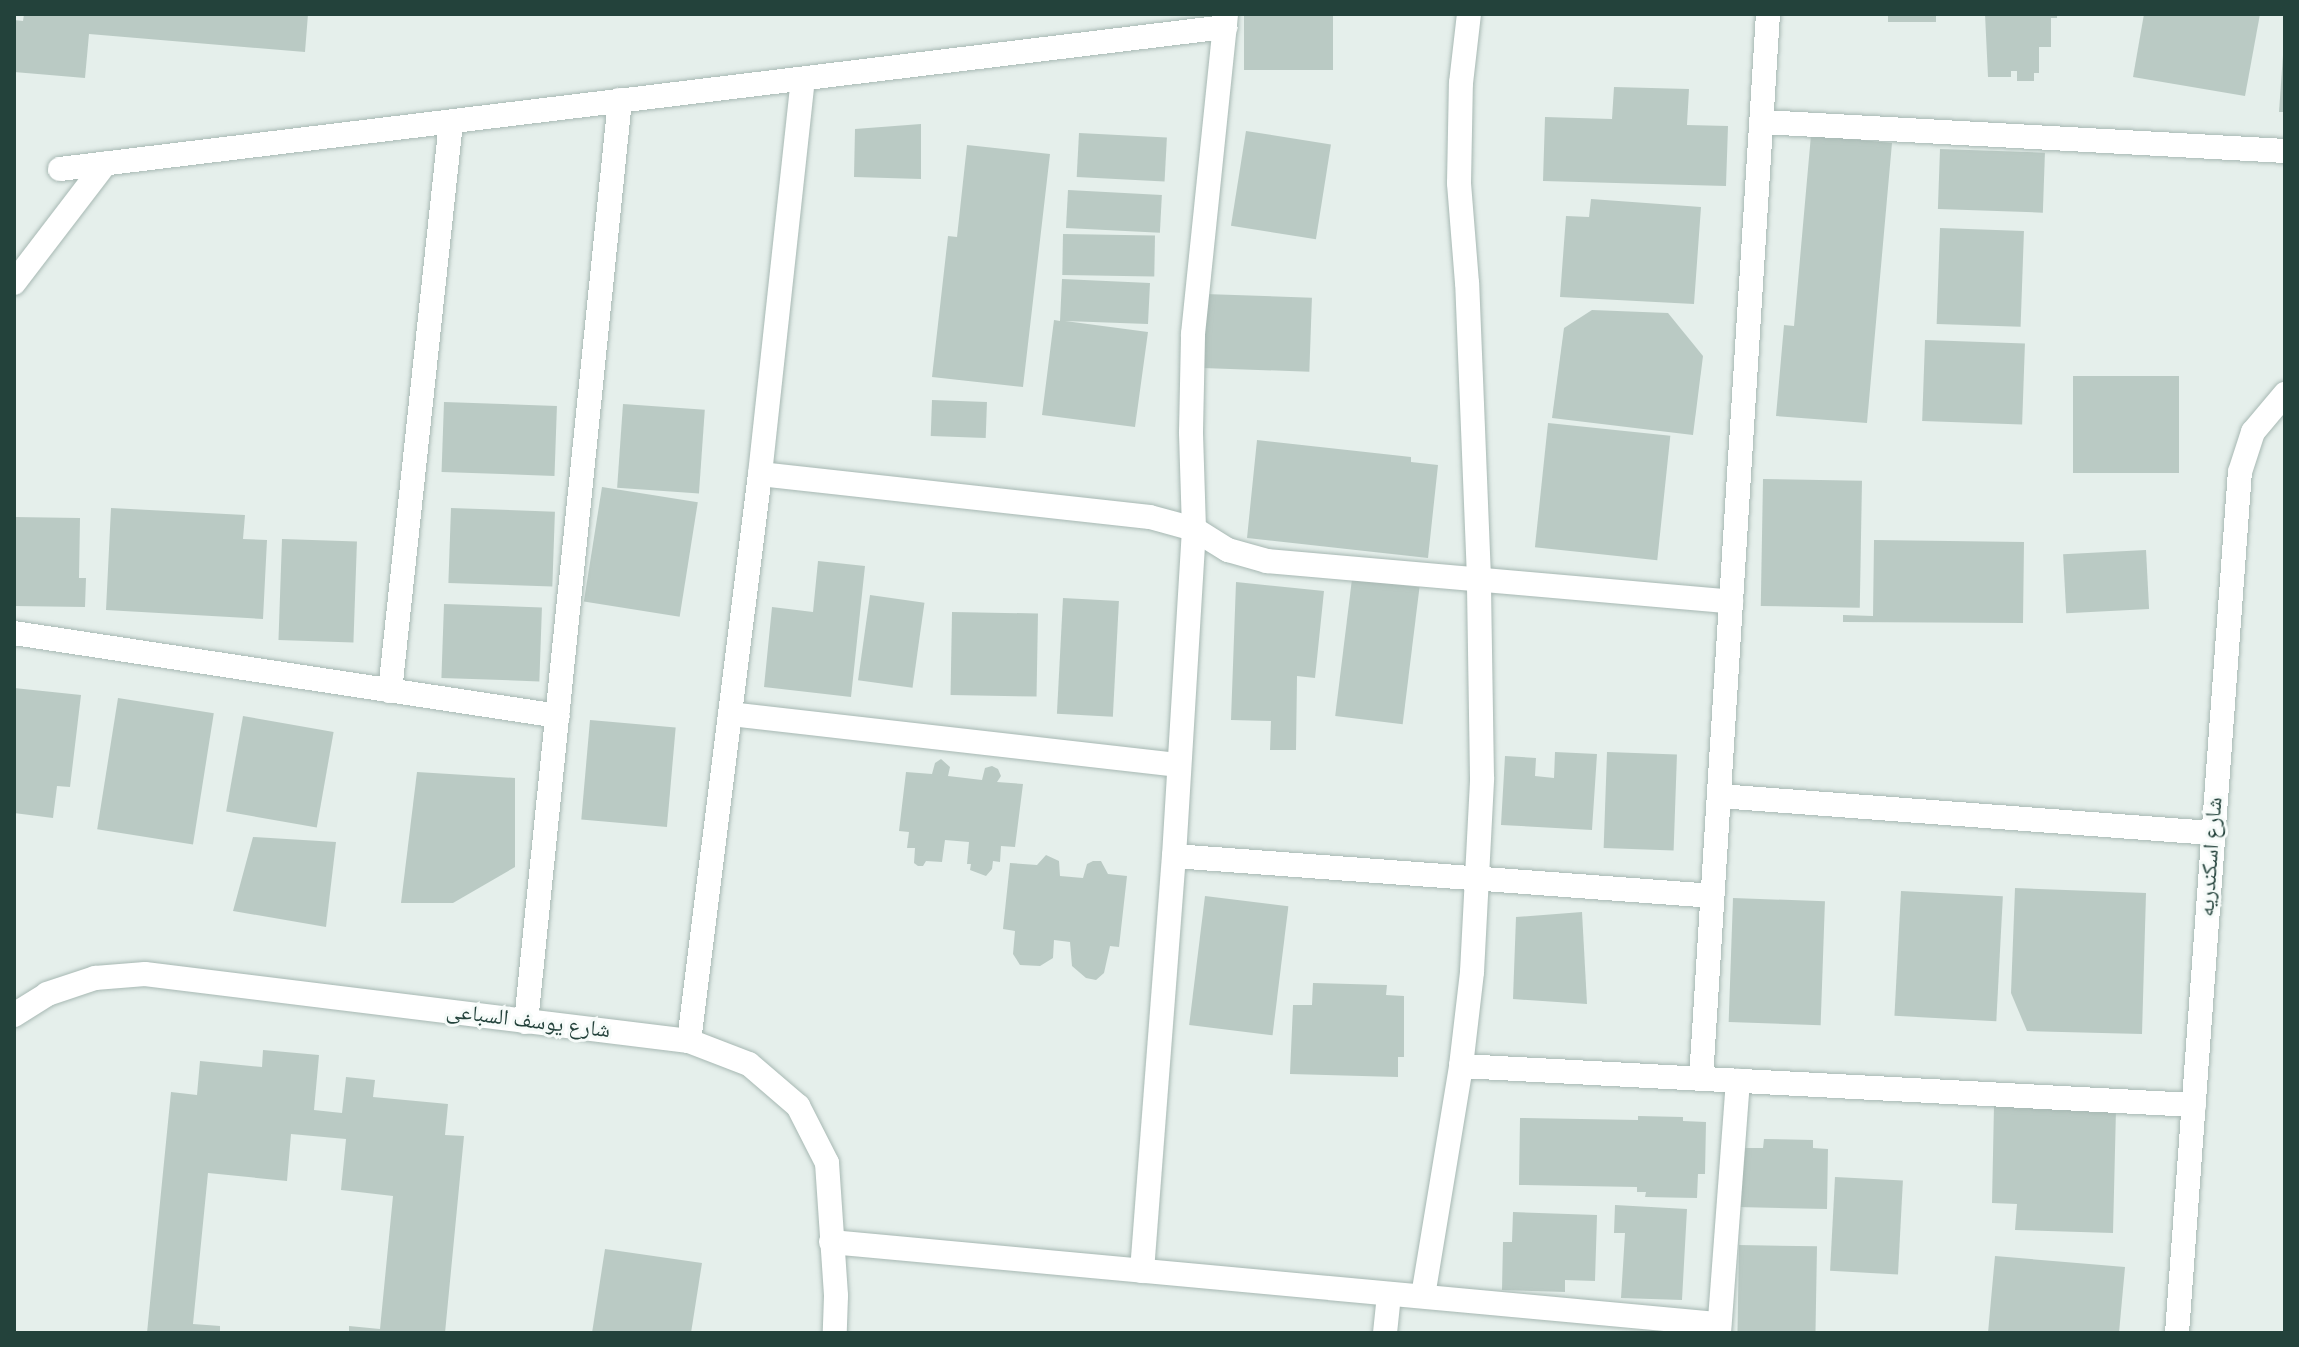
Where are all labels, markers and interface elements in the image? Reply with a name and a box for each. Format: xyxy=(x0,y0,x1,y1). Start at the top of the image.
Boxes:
street label: شارع اسكندريه xyxy=(2195,796,2229,918)
street label: شارع يوسف السباعى xyxy=(444,999,612,1045)

